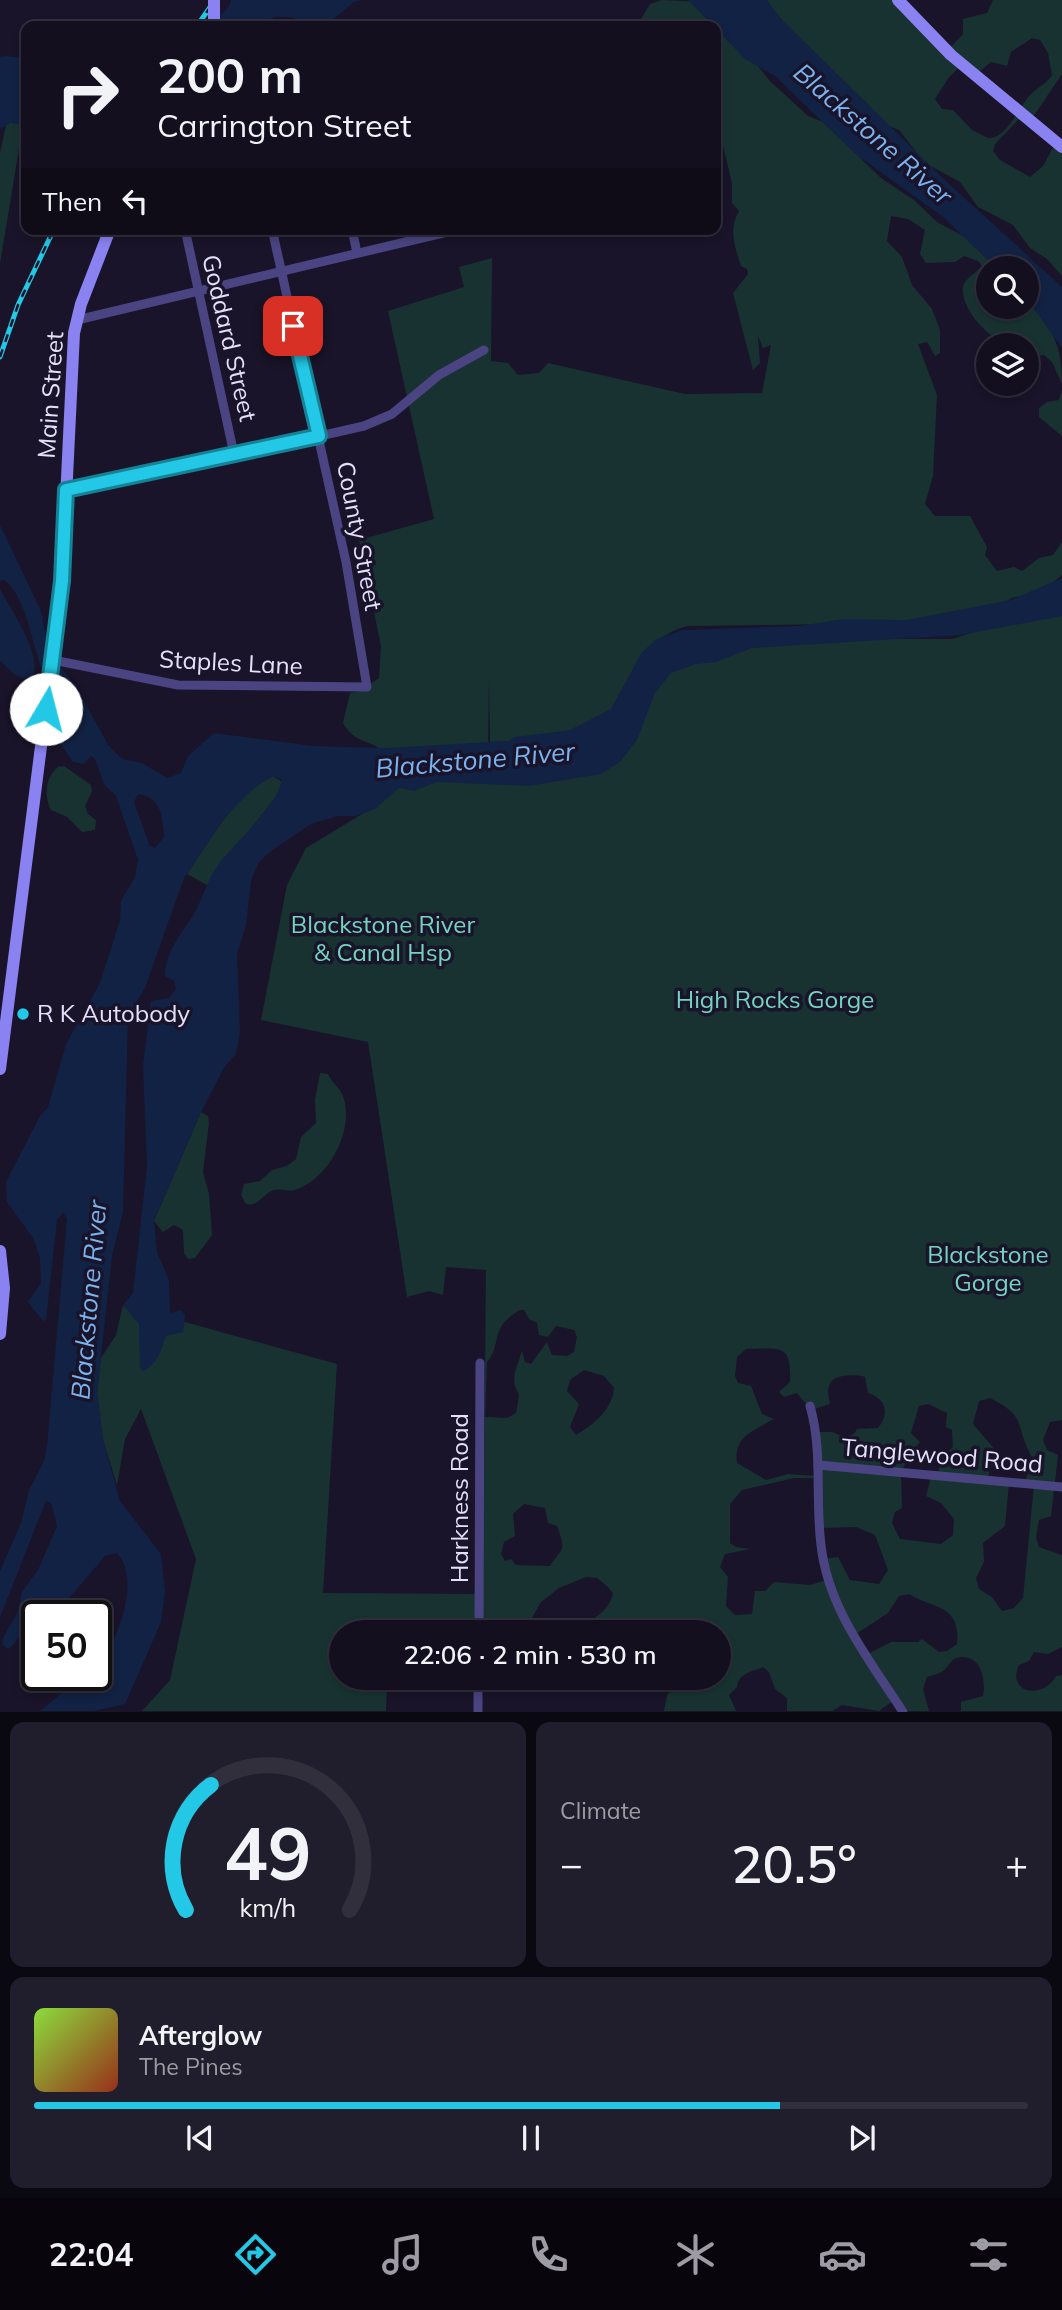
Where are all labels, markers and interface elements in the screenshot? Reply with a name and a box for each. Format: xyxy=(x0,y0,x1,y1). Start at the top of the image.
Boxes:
text: 200 m xyxy=(157,44,303,105)
icon: right xyxy=(42,49,133,140)
water label: Blackstone River xyxy=(787,56,961,213)
text: Carrington Street xyxy=(157,105,411,145)
icon: left xyxy=(116,182,154,220)
text: Then xyxy=(42,185,102,218)
street label: Goddard Street xyxy=(196,252,264,424)
map controls xyxy=(976,256,1039,396)
button: search xyxy=(976,256,1039,319)
pin xyxy=(263,296,323,356)
icon: arrive xyxy=(274,307,312,345)
street label: Main Street xyxy=(31,330,69,460)
button: layers xyxy=(976,333,1039,396)
street label: County Street xyxy=(331,459,389,613)
street label: Staples Lane xyxy=(159,643,304,681)
position arrow xyxy=(9,672,83,746)
water label: Blackstone River xyxy=(374,734,577,785)
park label: Blackstone River & Canal Hsp xyxy=(291,909,475,967)
park label: High Rocks Gorge xyxy=(676,984,874,1014)
place label: R K Autobody xyxy=(37,998,190,1028)
marker: R K Autobody xyxy=(15,1006,31,1022)
water label: Blackstone River xyxy=(63,1198,114,1401)
park label: Blackstone Gorge xyxy=(927,1239,1049,1297)
street label: Harkness Road xyxy=(444,1413,474,1583)
street label: Tanglewood Road xyxy=(840,1431,1044,1479)
speed limit sign: 50 xyxy=(21,1600,112,1691)
text: 22:06 · 2 min · 530 m xyxy=(403,1638,657,1671)
text: Climate xyxy=(560,1796,641,1825)
text: 49 xyxy=(224,1808,312,1899)
text: 20.5° xyxy=(731,1831,857,1896)
text: − xyxy=(560,1840,583,1888)
text: + xyxy=(1005,1840,1028,1888)
text: km/h xyxy=(240,1892,296,1923)
text: Afterglow xyxy=(139,2019,262,2052)
text: The Pines xyxy=(139,2052,243,2081)
icon: previous xyxy=(181,2119,219,2157)
icon: pause xyxy=(512,2119,550,2157)
icon: next xyxy=(843,2119,881,2157)
icon: directions xyxy=(231,2230,280,2279)
icon: music xyxy=(378,2230,427,2279)
icon: phone xyxy=(524,2230,573,2279)
icon: climate xyxy=(671,2230,720,2279)
icon: car xyxy=(818,2230,867,2279)
icon: filters xyxy=(964,2230,1013,2279)
text: 22:04 xyxy=(49,2234,134,2274)

